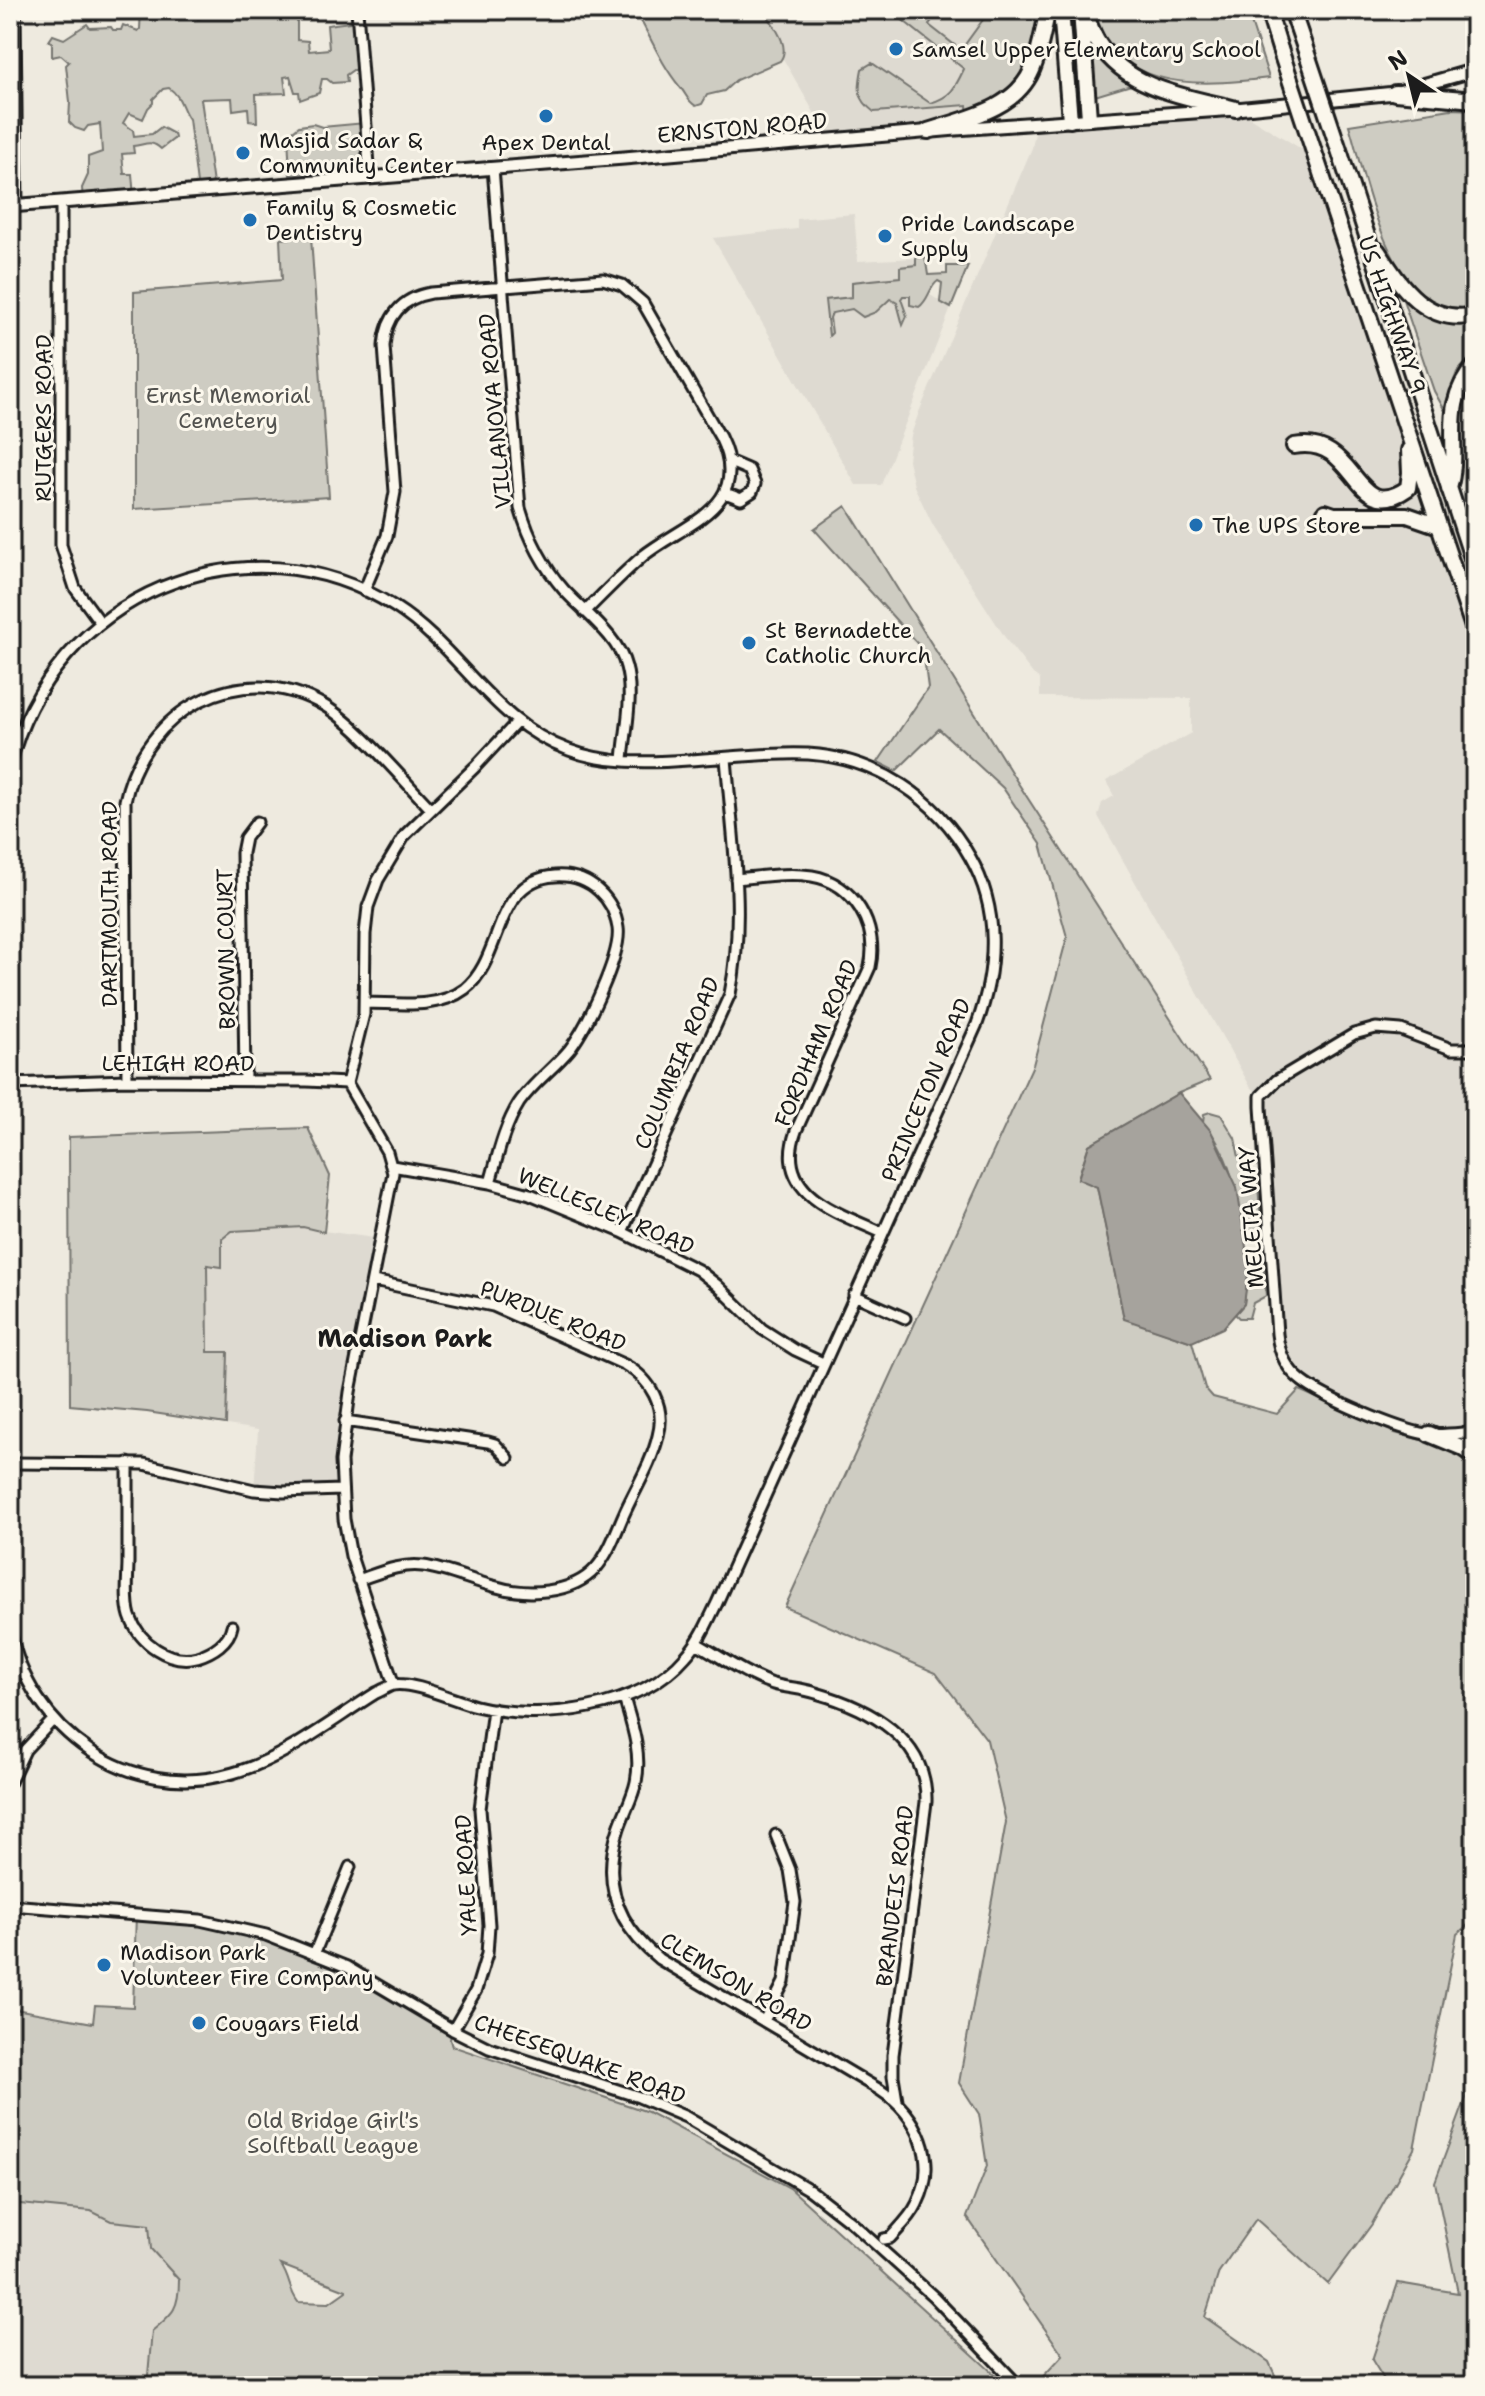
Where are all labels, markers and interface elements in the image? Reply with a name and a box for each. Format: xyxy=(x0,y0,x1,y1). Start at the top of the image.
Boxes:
place label: Samsel Upper Elementary School xyxy=(912,35,1261,64)
north arrow xyxy=(1369,36,1449,116)
marker: Samsel Upper Elementary School xyxy=(887,40,905,58)
text: N xyxy=(1382,43,1413,77)
street label: ERNSTON ROAD xyxy=(656,106,828,150)
marker: Apex Dental xyxy=(537,107,555,125)
place label: Masjid Sadar & Community Center xyxy=(259,126,454,180)
place label: Apex Dental xyxy=(482,128,611,157)
marker: Masjid Sadar & Community Center xyxy=(234,144,252,162)
place label: Family & Cosmetic Dentistry xyxy=(266,193,457,247)
place label: Pride Landscape Supply xyxy=(901,209,1075,263)
marker: Family & Cosmetic Dentistry xyxy=(241,211,259,229)
marker: Pride Landscape Supply xyxy=(876,227,894,245)
street label: US HIGHWAY 9 xyxy=(1351,232,1433,398)
street label: VILLANOVA ROAD xyxy=(472,312,518,510)
street label: RUTGERS ROAD xyxy=(29,334,58,502)
park label: Ernst Memorial Cemetery xyxy=(146,381,311,435)
place label: The UPS Store xyxy=(1212,511,1361,540)
marker: The UPS Store xyxy=(1187,516,1205,534)
place label: St Bernadette Catholic Church xyxy=(765,616,931,670)
marker: St Bernadette Catholic Church xyxy=(740,634,758,652)
street label: DARTMOUTH ROAD xyxy=(95,801,124,1007)
street label: BROWN COURT xyxy=(210,868,242,1030)
street label: FORDHAM ROAD xyxy=(768,955,864,1131)
street label: COLUMBIA ROAD xyxy=(628,972,726,1154)
street label: PRINCETON ROAD xyxy=(874,994,978,1186)
street label: LEHIGH ROAD xyxy=(101,1049,255,1078)
street label: MELETA WAY xyxy=(1232,1145,1270,1289)
street label: WELLESLEY ROAD xyxy=(513,1161,699,1261)
street label: PURDUE ROAD xyxy=(476,1273,630,1359)
district label: Madison Park xyxy=(317,1323,493,1355)
street label: BRANDEIS ROAD xyxy=(869,1804,921,1988)
street label: YALE ROAD xyxy=(448,1814,484,1936)
street label: CLEMSON ROAD xyxy=(655,1925,817,2039)
place label: Madison Park Volunteer Fire Company xyxy=(120,1938,374,1992)
marker: Madison Park Volunteer Fire Company xyxy=(95,1956,113,1974)
street label: CHEESEQUAKE ROAD xyxy=(470,2007,690,2111)
place label: Cougars Field xyxy=(215,2009,359,2038)
marker: Cougars Field xyxy=(190,2014,208,2032)
park label: Old Bridge Girl's Solftball League xyxy=(247,2106,419,2160)

